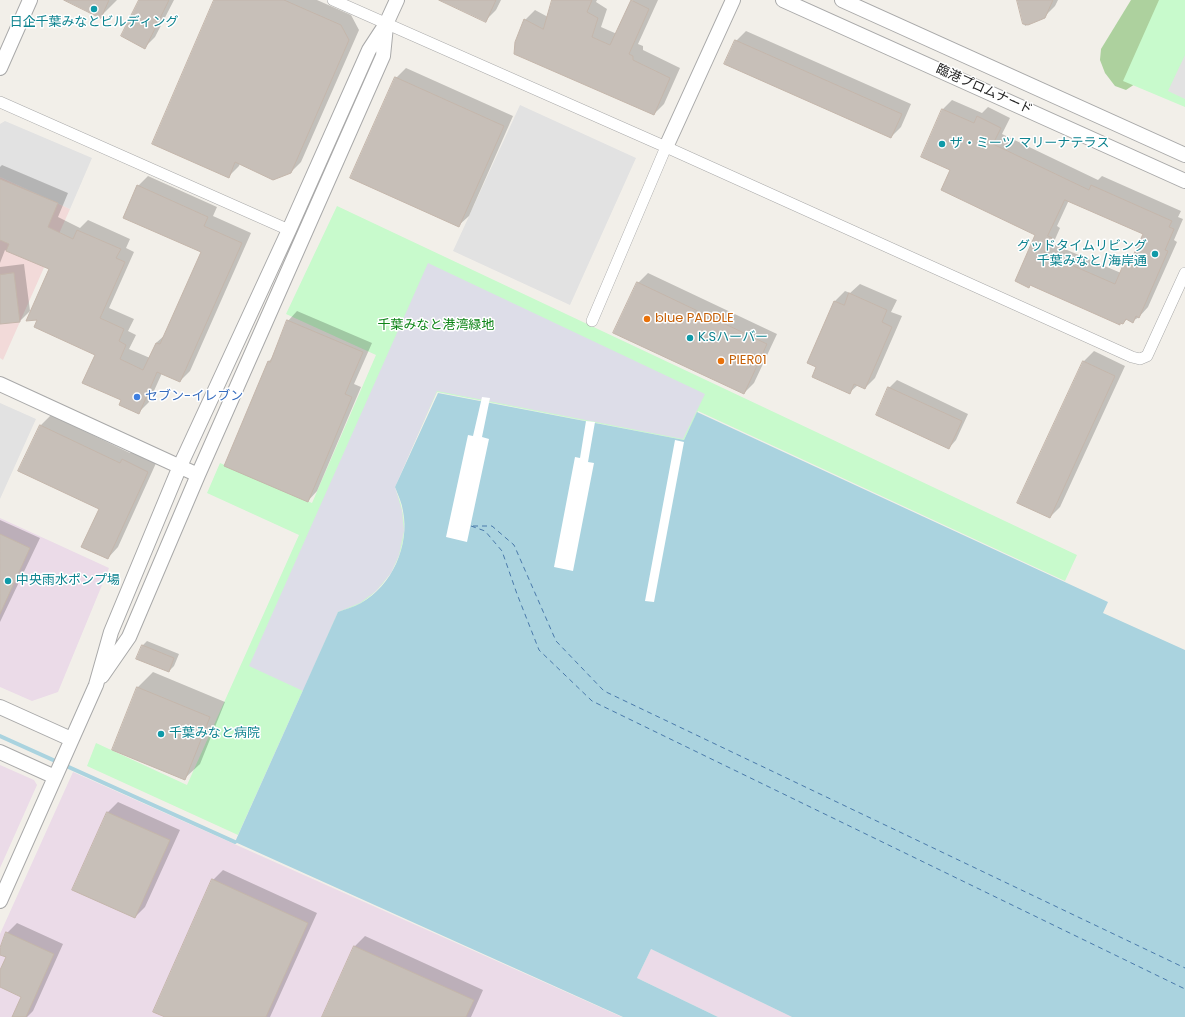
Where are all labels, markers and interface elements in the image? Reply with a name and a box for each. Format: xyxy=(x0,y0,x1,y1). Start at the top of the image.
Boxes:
marker: 日企千葉みなとビルディング xyxy=(89,4,99,14)
place label: 日企千葉みなとビルディング xyxy=(10,15,178,31)
street label: 臨港プロムナード xyxy=(933,62,1035,118)
place label: ザ・ミーツ マリーナテラス xyxy=(950,136,1109,152)
marker: ザ・ミーツ マリーナテラス xyxy=(937,139,947,149)
place label: グッドタイムリビング 千葉みなと/海岸通 xyxy=(1017,239,1147,270)
marker: グッドタイムリビング 千葉みなと/海岸通 xyxy=(1150,249,1160,259)
place label: blue PADDLE xyxy=(655,311,734,327)
marker: blue PADDLE xyxy=(642,314,652,324)
park label: 千葉みなと港湾緑地 xyxy=(378,318,494,334)
place label: K.Sハーバー xyxy=(698,330,768,346)
marker: K.Sハーバー xyxy=(685,333,695,343)
place label: PIER01 xyxy=(729,353,767,369)
marker: PIER01 xyxy=(716,356,726,366)
place label: セブン-イレブン xyxy=(145,389,243,405)
marker: セブン-イレブン xyxy=(132,392,142,402)
place label: 中央雨水ポンプ場 xyxy=(16,573,120,589)
marker: 中央雨水ポンプ場 xyxy=(3,576,13,586)
place label: 千葉みなと病院 xyxy=(169,726,260,742)
marker: 千葉みなと病院 xyxy=(156,729,166,739)

